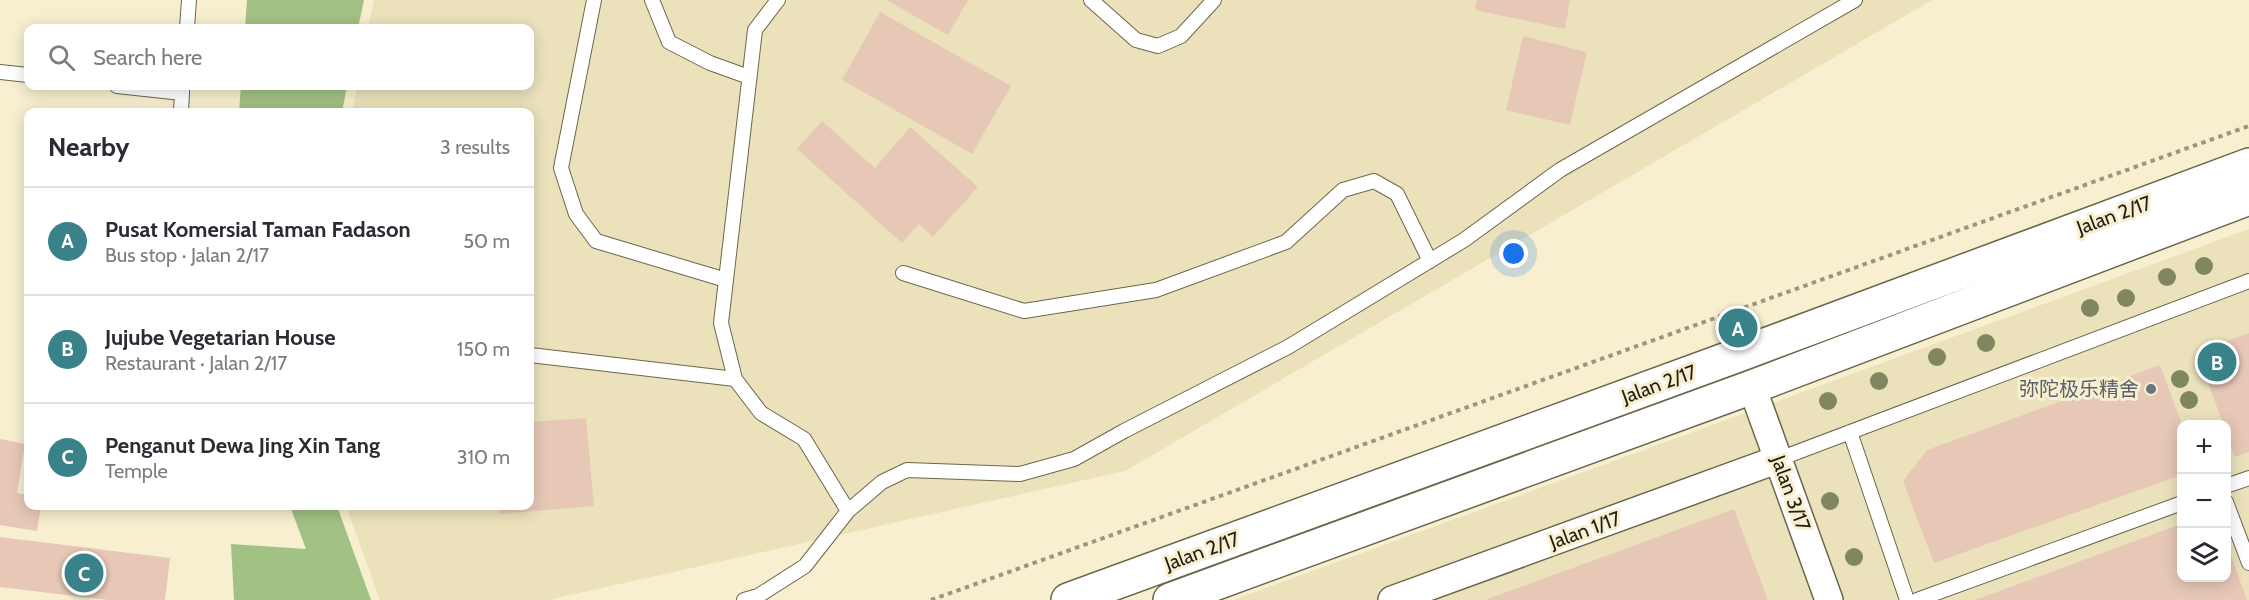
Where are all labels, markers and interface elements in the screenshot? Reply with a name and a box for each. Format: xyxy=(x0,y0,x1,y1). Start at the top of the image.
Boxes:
search box xyxy=(24,24,534,90)
icon: search xyxy=(45,41,78,74)
text: Search here xyxy=(93,44,202,71)
text: Nearby xyxy=(48,131,129,163)
text: 3 results xyxy=(440,135,510,159)
street label: Jalan 2/17 xyxy=(2072,190,2155,240)
text: Pusat Komersial Taman Fadason xyxy=(105,216,411,243)
text: A xyxy=(61,229,74,253)
text: 50 m xyxy=(463,229,510,253)
your location xyxy=(1499,239,1528,268)
text: Bus stop · Jalan 2/17 xyxy=(105,243,269,267)
pin: A xyxy=(1718,306,1758,350)
text: Jujube Vegetarian House xyxy=(105,324,336,351)
text: B xyxy=(61,337,74,361)
text: 150 m xyxy=(457,337,510,361)
pin: B xyxy=(2198,340,2236,385)
text: Restaurant · Jalan 2/17 xyxy=(105,351,287,375)
street label: Jalan 2/17 xyxy=(1617,359,1700,409)
place label: 弥陀极乐精舍 xyxy=(2019,377,2139,401)
marker: 弥陀极乐精舍 xyxy=(2144,382,2158,396)
map controls xyxy=(2177,420,2231,582)
button: + xyxy=(2177,420,2231,474)
text: Penganut Dewa Jing Xin Tang xyxy=(105,432,380,459)
text: C xyxy=(61,445,74,469)
text: 310 m xyxy=(457,445,510,469)
street label: Jalan 3/17 xyxy=(1766,451,1816,534)
text: Temple xyxy=(105,459,168,483)
button: − xyxy=(2177,474,2231,528)
street label: Jalan 1/17 xyxy=(1545,506,1624,554)
street label: Jalan 2/17 xyxy=(1160,526,1243,576)
button: layers xyxy=(2177,528,2231,582)
pin: C xyxy=(64,550,104,596)

